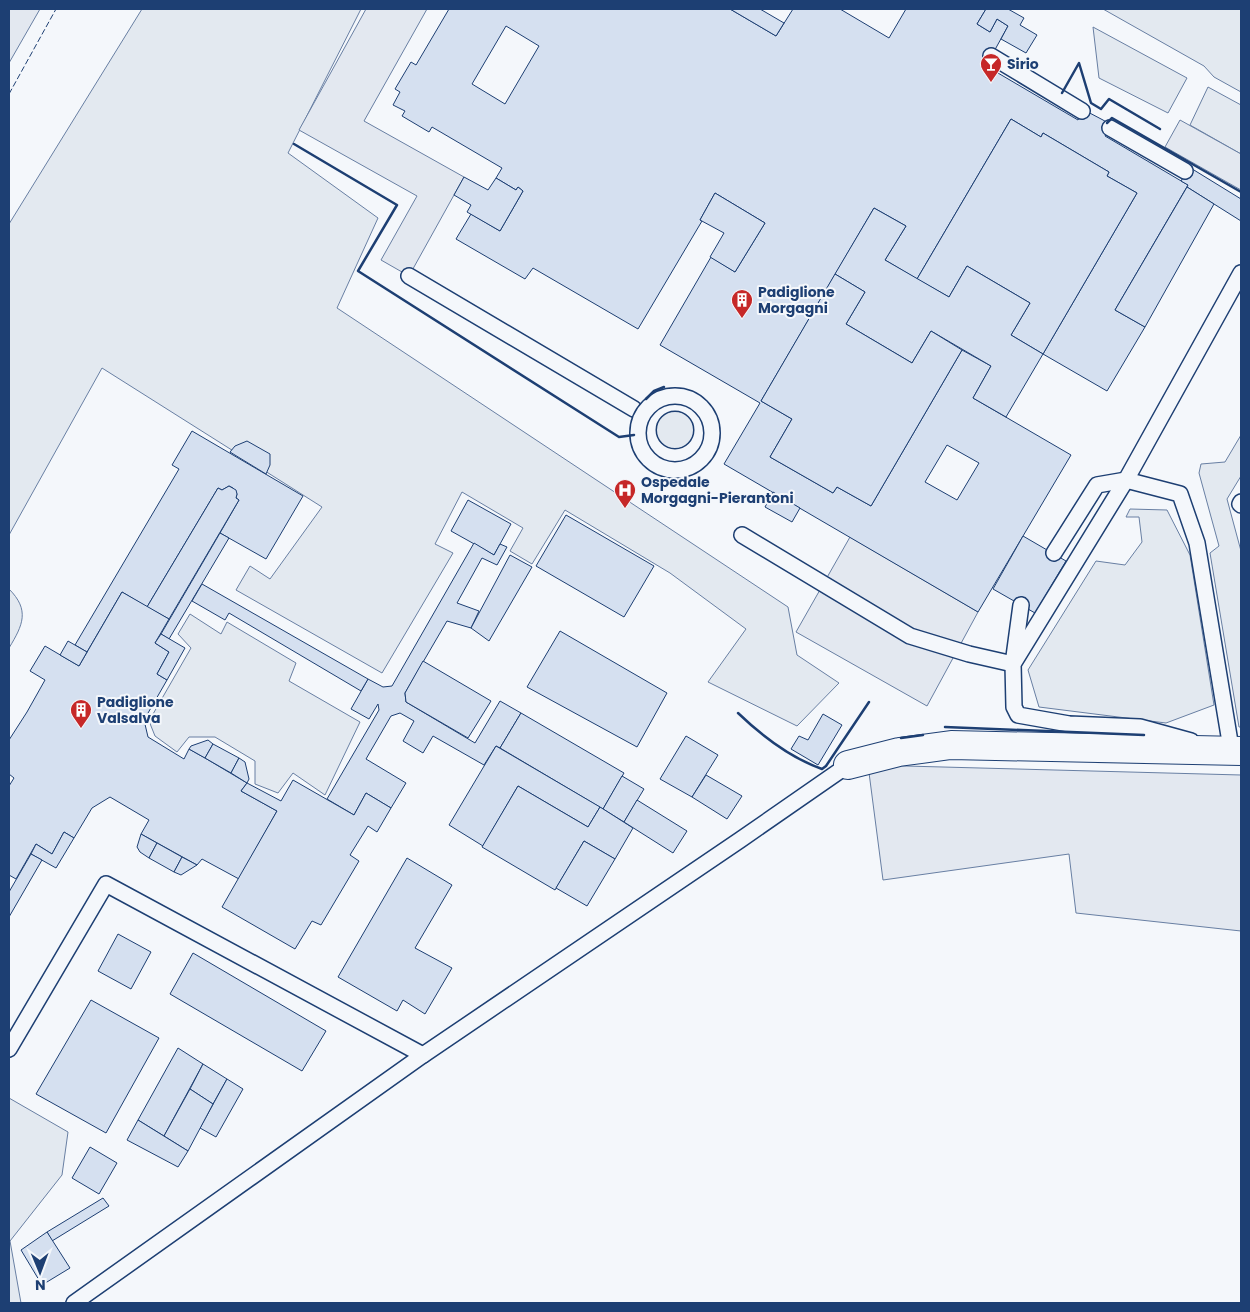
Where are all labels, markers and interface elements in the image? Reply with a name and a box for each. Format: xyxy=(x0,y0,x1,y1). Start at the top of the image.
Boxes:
bar icon: Sirio xyxy=(979,52,1003,83)
place label: Sirio xyxy=(1007,54,1039,74)
place label: Padiglione Morgagni xyxy=(758,282,835,318)
building icon: Padiglione Morgagni xyxy=(730,288,754,319)
place label: Ospedale Morgagni-Pierantoni xyxy=(641,472,794,508)
hospital icon: Ospedale Morgagni-Pierantoni xyxy=(613,478,637,509)
place label: Padiglione Valsalva xyxy=(97,692,174,728)
building icon: Padiglione Valsalva xyxy=(69,698,93,729)
north arrow xyxy=(15,1247,65,1297)
text: N xyxy=(35,1275,46,1295)

